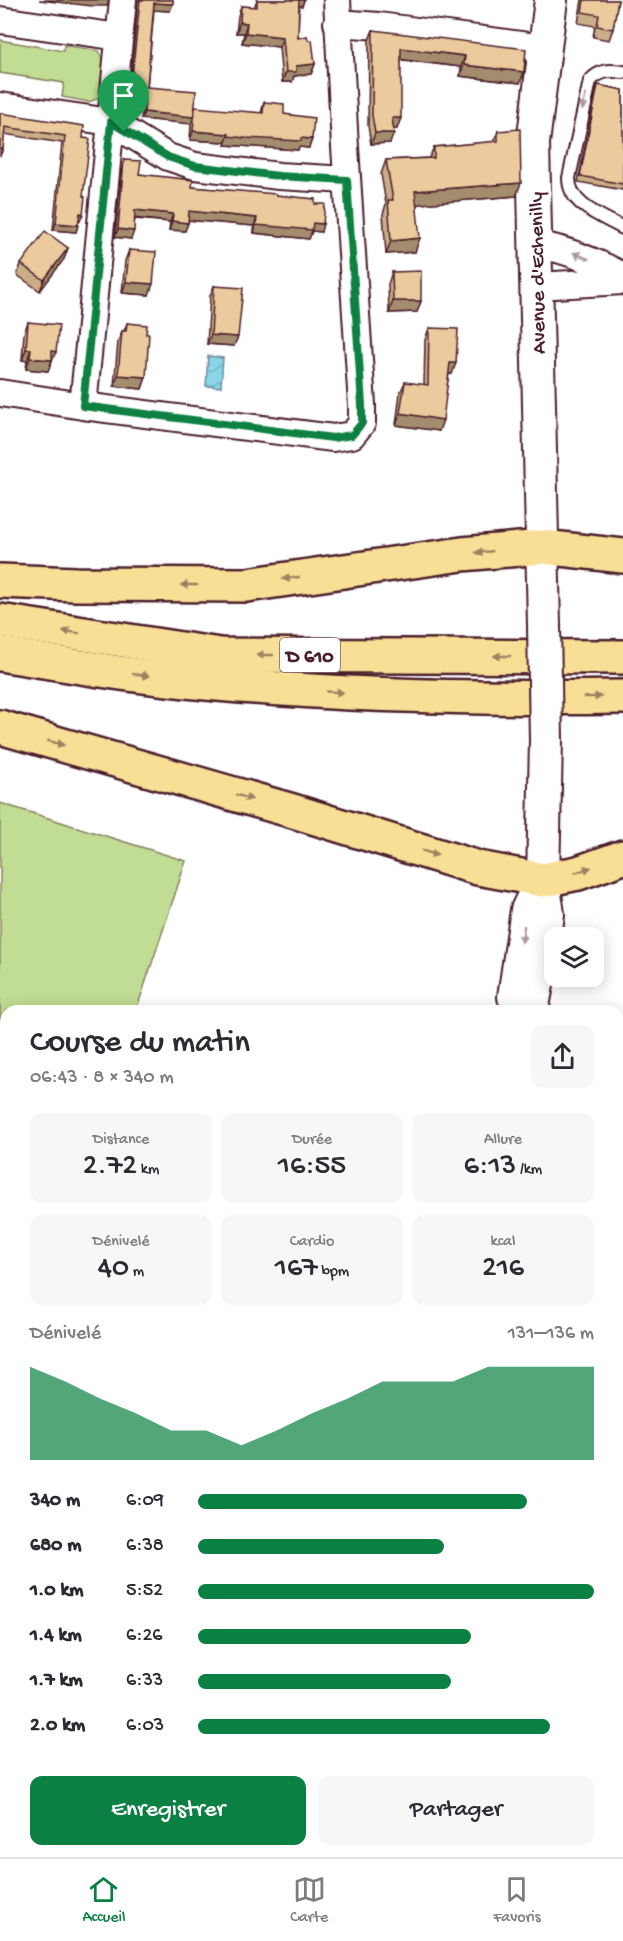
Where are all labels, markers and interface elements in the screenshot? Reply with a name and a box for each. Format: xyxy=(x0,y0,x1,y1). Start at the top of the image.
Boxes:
pin xyxy=(98,70,149,132)
icon: arrive xyxy=(107,79,140,112)
one-way arrow xyxy=(579,93,588,112)
street label: Avenue d'Echenilly xyxy=(526,192,553,354)
one-way arrow xyxy=(571,251,589,261)
one-way arrow xyxy=(475,547,494,557)
one-way arrow xyxy=(282,574,301,583)
one-way arrow xyxy=(179,580,198,590)
one-way arrow xyxy=(62,627,81,636)
road number: D 610 xyxy=(280,638,340,672)
one-way arrow xyxy=(255,650,274,660)
one-way arrow xyxy=(492,651,511,661)
one-way arrow xyxy=(132,670,151,680)
one-way arrow xyxy=(326,688,345,697)
one-way arrow xyxy=(583,692,602,702)
one-way arrow xyxy=(47,739,65,748)
one-way arrow xyxy=(235,793,253,802)
one-way arrow xyxy=(421,849,439,858)
one-way arrow xyxy=(575,865,593,874)
one-way arrow xyxy=(519,924,528,943)
map controls xyxy=(544,927,604,987)
button: layers xyxy=(544,927,604,987)
text: Course du matin xyxy=(30,1025,250,1063)
button: share xyxy=(531,1025,594,1088)
text: 06:43 · 8 × 340 m xyxy=(30,1067,174,1090)
text: Distance xyxy=(93,1131,149,1150)
text: Durée xyxy=(292,1131,332,1150)
text: Allure xyxy=(484,1131,522,1150)
text: 2.72 xyxy=(83,1150,137,1185)
text: 16:55 xyxy=(278,1150,346,1185)
text: 6:13 xyxy=(464,1150,516,1185)
text: km xyxy=(137,1161,159,1180)
text: /km xyxy=(516,1161,542,1180)
text: Dénivelé xyxy=(93,1233,149,1252)
text: Cardio xyxy=(290,1233,334,1252)
text: kcal xyxy=(491,1233,515,1252)
text: 40 xyxy=(98,1252,129,1287)
text: 167 xyxy=(275,1252,318,1287)
text: 216 xyxy=(482,1252,524,1287)
text: m xyxy=(129,1263,144,1282)
text: bpm xyxy=(318,1263,349,1282)
text: Dénivelé xyxy=(30,1323,101,1346)
text: 131–136 m xyxy=(508,1323,594,1346)
text: 340 m xyxy=(30,1490,80,1513)
text: 6:09 xyxy=(126,1490,164,1513)
text: 680 m xyxy=(30,1535,81,1558)
text: 6:38 xyxy=(126,1535,164,1558)
text: 1.0 km xyxy=(30,1580,84,1603)
text: 5:52 xyxy=(126,1580,163,1603)
text: 1.4 km xyxy=(30,1625,82,1648)
text: 6:26 xyxy=(126,1625,162,1648)
text: 1.7 km xyxy=(30,1670,83,1693)
text: 6:33 xyxy=(126,1670,163,1693)
text: 2.0 km xyxy=(30,1715,85,1738)
text: 6:03 xyxy=(126,1715,164,1738)
button: Enregistrer xyxy=(30,1776,306,1845)
button: Partager xyxy=(318,1776,594,1845)
tab: Accueil xyxy=(82,1873,125,1928)
tab: Carte xyxy=(290,1873,328,1928)
tab: Favoris xyxy=(493,1873,541,1928)

